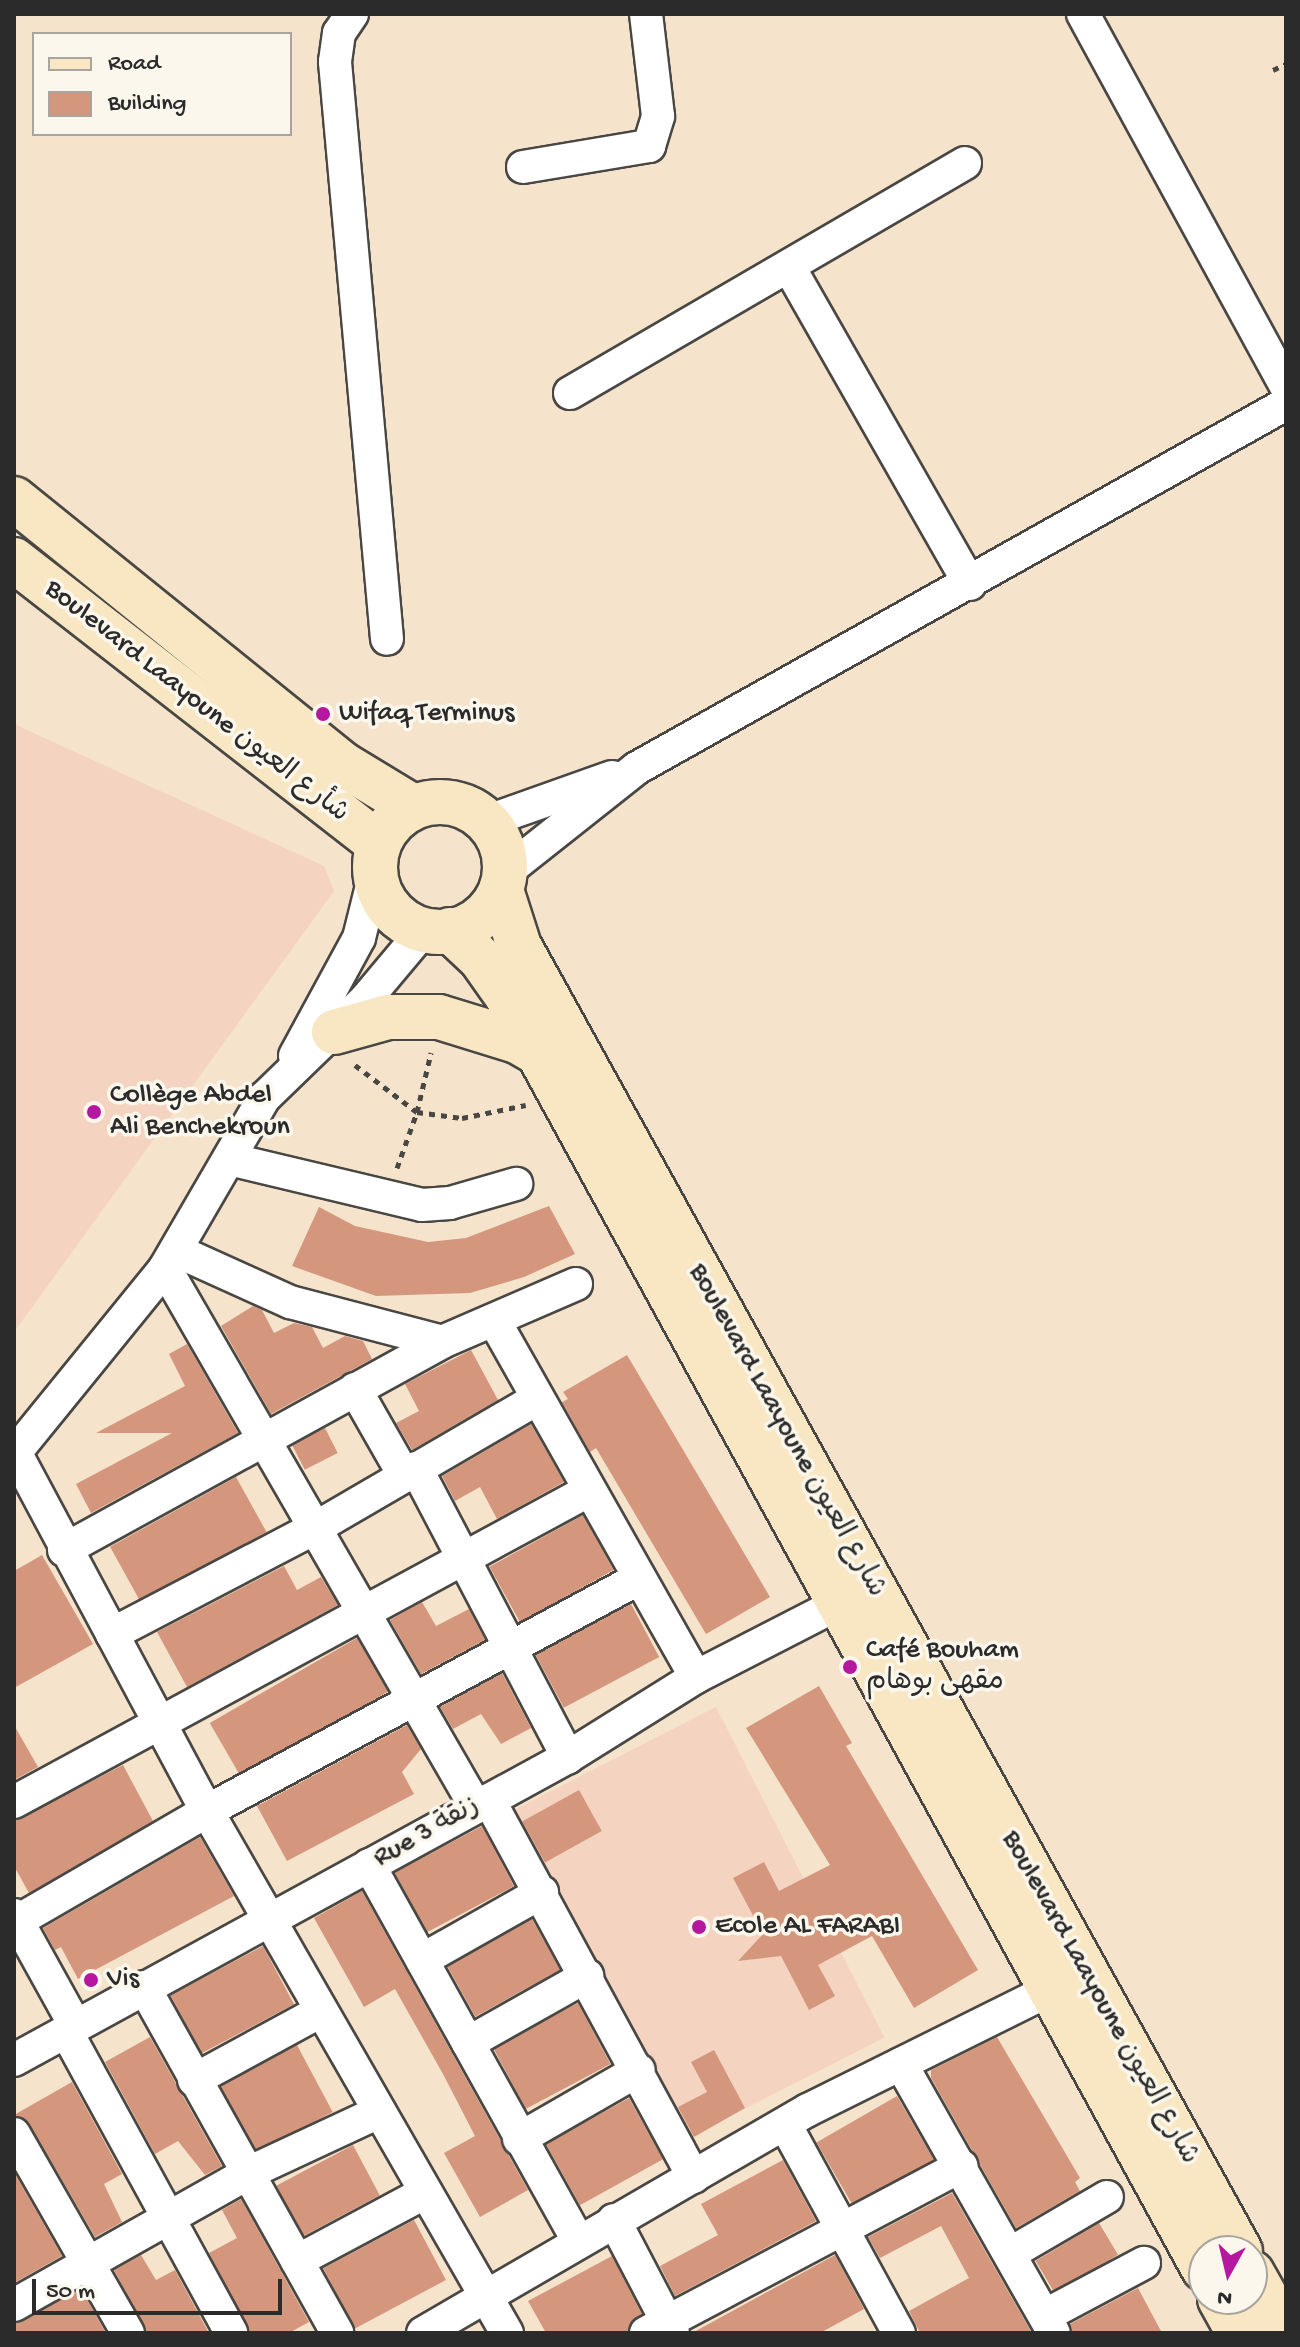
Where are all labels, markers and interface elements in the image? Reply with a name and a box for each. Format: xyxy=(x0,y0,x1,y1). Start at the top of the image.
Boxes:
legend xyxy=(32,32,292,136)
text: Road xyxy=(108,50,160,79)
text: Building xyxy=(108,90,186,119)
street label: Boulevard Laayoune شأرع العيون xyxy=(37,573,355,831)
place label: Wifaq Terminus xyxy=(339,697,514,731)
marker: Wifaq Terminus xyxy=(314,705,332,723)
place label: Collège Abdel Ali Benchekroun xyxy=(110,1079,290,1145)
marker: Collège Abdel Ali Benchekroun xyxy=(85,1103,103,1121)
street label: Boulevard Laayoune شارع العيون xyxy=(680,1258,892,1604)
place label: Café Bouham مقهى بوهام xyxy=(866,1634,1019,1700)
marker: Café Bouham مقهى بوهام xyxy=(841,1658,859,1676)
street label: Rue 3 زنقة xyxy=(368,1790,486,1876)
street label: Boulevard Laayoune شارع العيون xyxy=(993,1825,1205,2171)
place label: Ecole AL FARABI xyxy=(715,1910,900,1944)
marker: Ecole AL FARABI xyxy=(690,1918,708,1936)
place label: Vis xyxy=(107,1963,139,1997)
marker: Vis xyxy=(82,1971,100,1989)
north arrow xyxy=(1188,2235,1268,2315)
scale bar xyxy=(36,2263,286,2313)
text: 50 m xyxy=(46,2278,95,2307)
text: N xyxy=(1216,2283,1234,2311)

